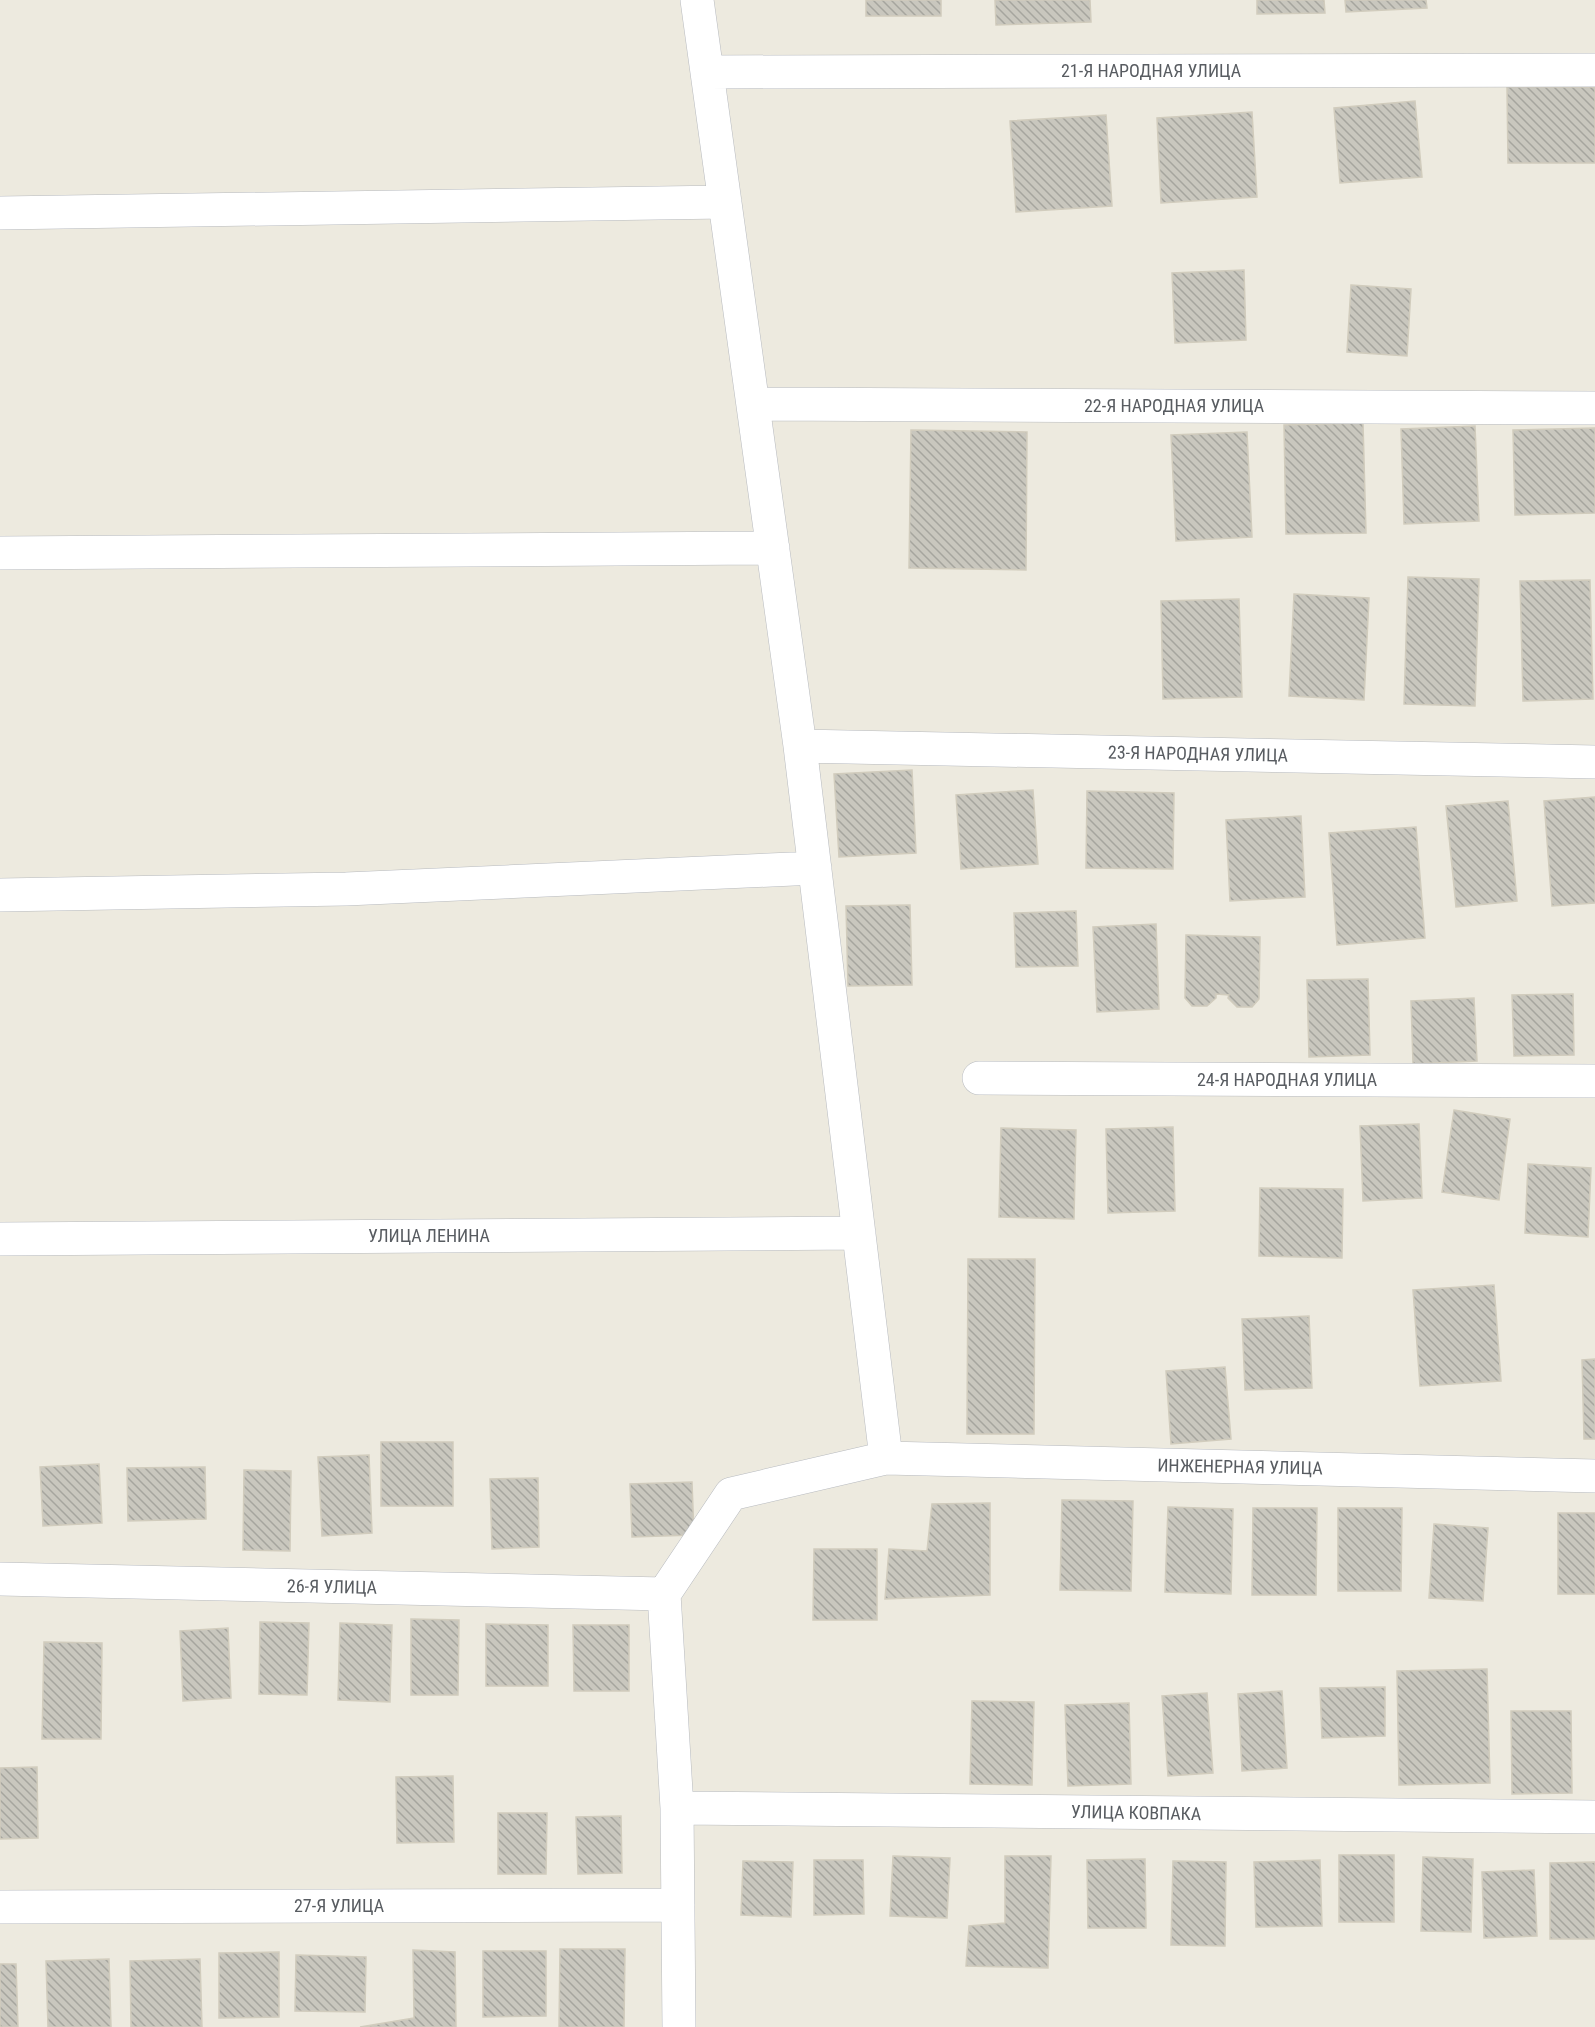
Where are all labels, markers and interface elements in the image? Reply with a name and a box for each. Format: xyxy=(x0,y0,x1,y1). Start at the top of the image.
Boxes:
street label: 21-Я НАРОДНАЯ УЛИЦА xyxy=(1061,60,1242,81)
street label: 22-Я НАРОДНАЯ УЛИЦА xyxy=(1084,395,1265,416)
street label: 23-Я НАРОДНАЯ УЛИЦА xyxy=(1108,741,1289,766)
street label: 24-Я НАРОДНАЯ УЛИЦА xyxy=(1197,1069,1378,1090)
street label: УЛИЦА ЛЕНИНА xyxy=(368,1225,491,1246)
street label: ИНЖЕНЕРНАЯ УЛИЦА xyxy=(1157,1455,1323,1478)
street label: 26-Я УЛИЦА xyxy=(287,1575,378,1598)
street label: УЛИЦА КОВПАКА xyxy=(1071,1801,1202,1824)
street label: 27-Я УЛИЦА xyxy=(294,1895,385,1916)

